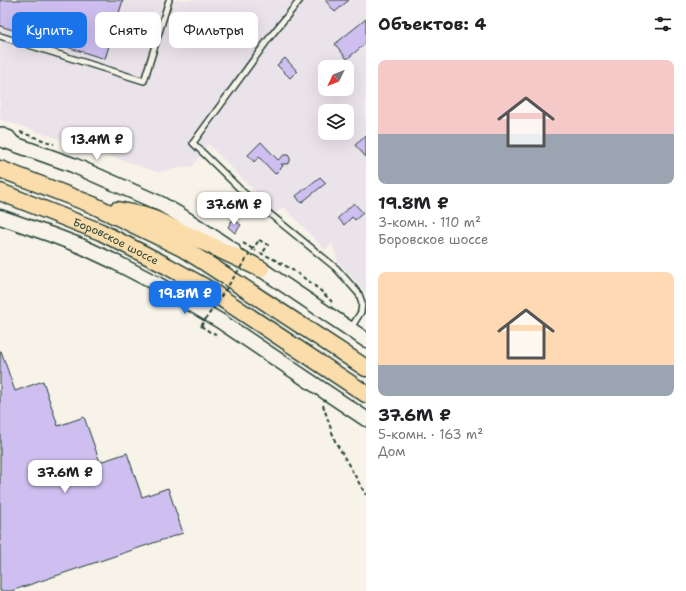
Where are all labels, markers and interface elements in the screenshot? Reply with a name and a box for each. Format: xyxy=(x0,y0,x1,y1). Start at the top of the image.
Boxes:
chip: Купить xyxy=(12,12,87,48)
chip: Снять xyxy=(95,12,161,48)
chip: Фильтры xyxy=(169,12,258,48)
text: Объектов: 4 xyxy=(378,13,487,35)
icon: filters xyxy=(652,13,674,35)
north arrow xyxy=(318,60,354,96)
map controls xyxy=(318,60,354,140)
icon: home xyxy=(490,86,562,158)
button: layers xyxy=(318,104,354,140)
pin: 13.4M ₽ xyxy=(60,127,134,161)
text: 13.4M ₽ xyxy=(70,131,124,148)
pin: 37.6M ₽ xyxy=(197,192,271,226)
text: 19.8M ₽ xyxy=(378,192,449,214)
text: 37.6M ₽ xyxy=(206,196,262,213)
street label: Боровское шоссе xyxy=(71,214,161,268)
text: 3-комн. · 110 m² xyxy=(378,214,481,231)
text: Боровское шоссе xyxy=(378,231,488,248)
pin: 19.8M ₽ xyxy=(148,281,222,315)
text: 19.8M ₽ xyxy=(158,285,212,302)
icon: home xyxy=(490,298,562,370)
text: 37.6M ₽ xyxy=(378,404,451,426)
text: 5-комн. · 163 m² xyxy=(378,426,483,443)
text: Дом xyxy=(378,443,406,460)
pin: 37.6M ₽ xyxy=(28,460,102,494)
text: 37.6M ₽ xyxy=(37,464,93,481)

